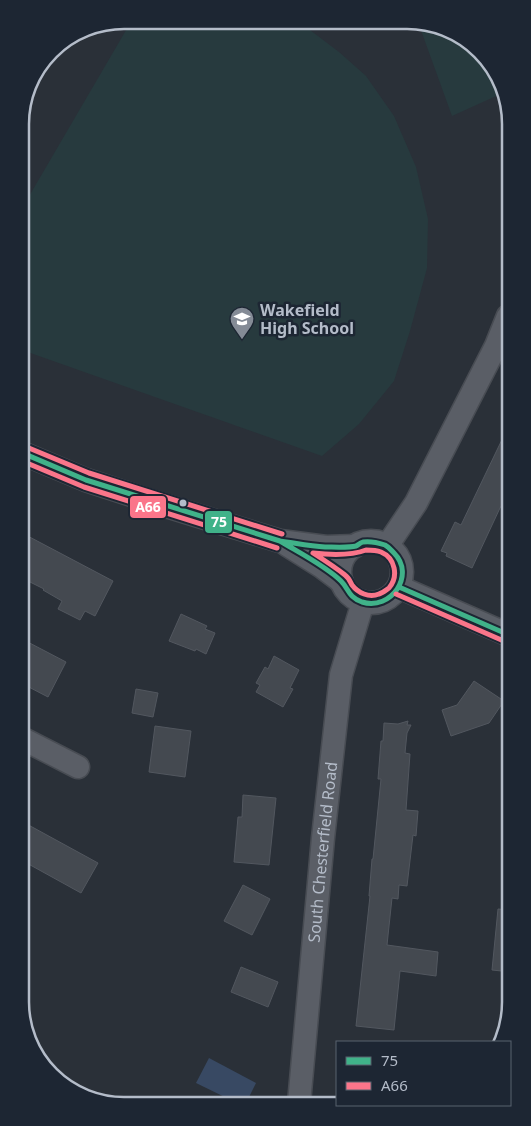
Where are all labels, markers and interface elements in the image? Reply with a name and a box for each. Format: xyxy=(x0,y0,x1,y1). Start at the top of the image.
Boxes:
place label: Wakefield High School xyxy=(260,299,354,339)
school or university icon: Wakefield High School xyxy=(229,306,255,340)
line badge: A66 xyxy=(129,495,167,519)
text: A66 xyxy=(135,497,161,516)
unlabelled marker xyxy=(178,498,188,508)
line badge: 75 xyxy=(204,510,233,534)
text: 75 xyxy=(211,512,227,531)
street label: South Chesterfield Road xyxy=(303,761,342,943)
legend xyxy=(336,1041,511,1106)
text: 75 xyxy=(381,1050,398,1070)
text: A66 xyxy=(381,1075,408,1095)

